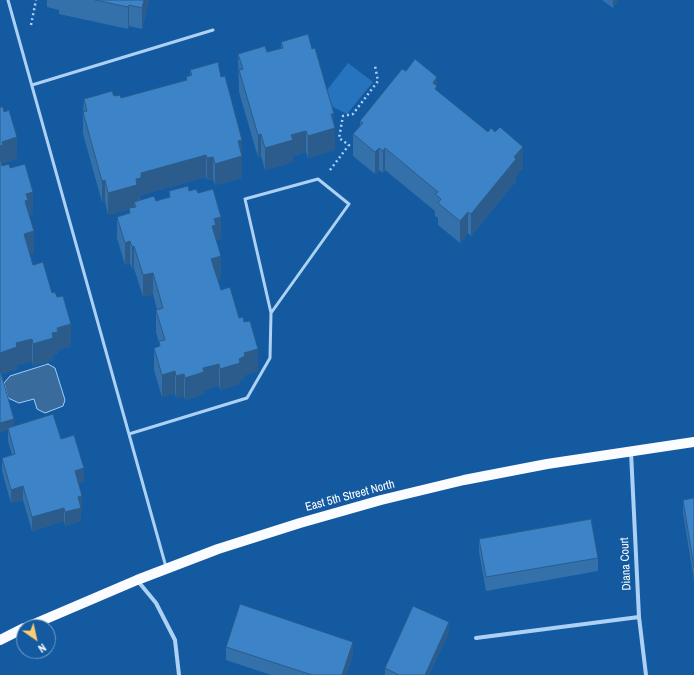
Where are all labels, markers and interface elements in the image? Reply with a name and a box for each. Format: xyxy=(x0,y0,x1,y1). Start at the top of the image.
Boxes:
street label: East 5th Street North xyxy=(304,477,396,515)
street label: Diana Court xyxy=(617,537,635,591)
north arrow xyxy=(16,619,56,659)
text: N xyxy=(36,640,49,656)

